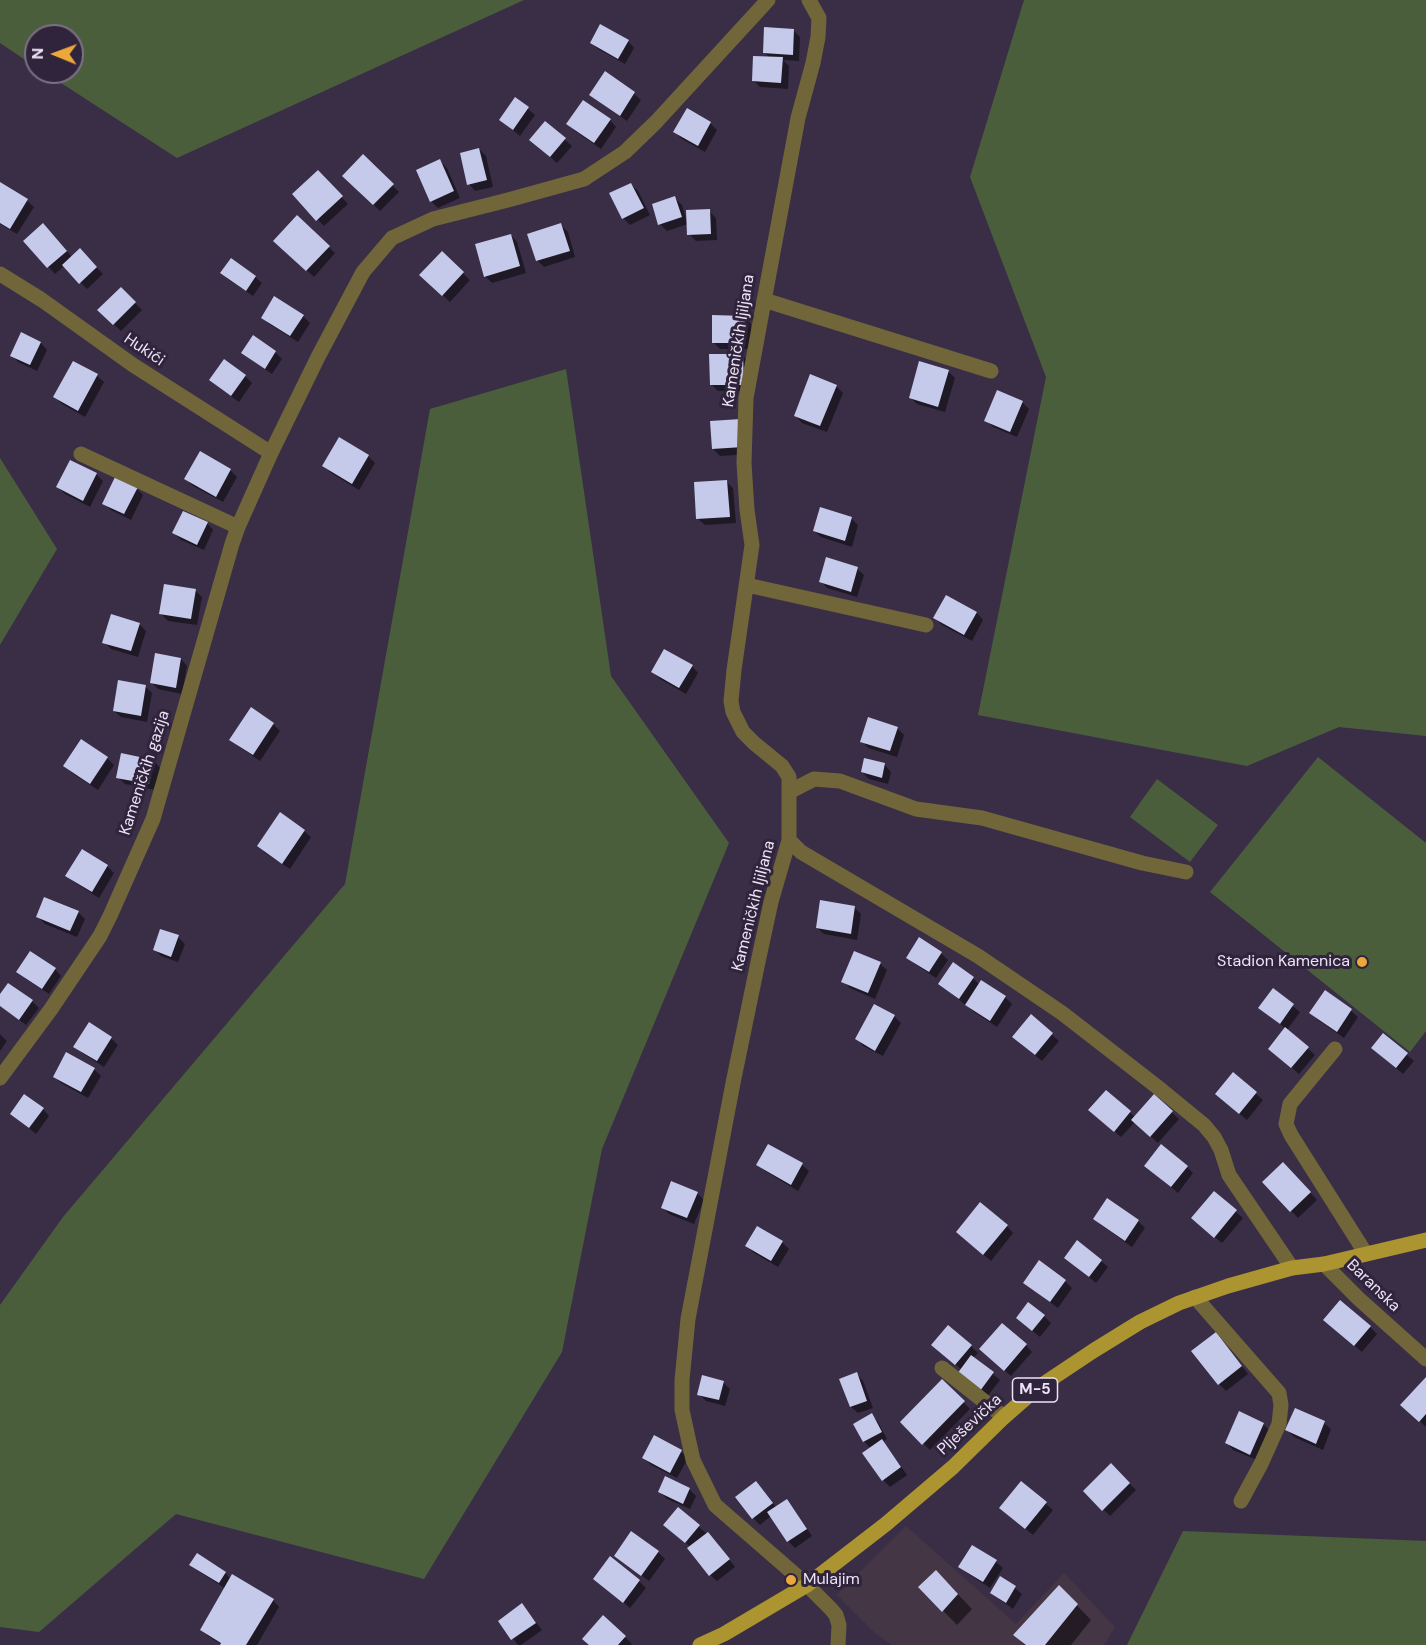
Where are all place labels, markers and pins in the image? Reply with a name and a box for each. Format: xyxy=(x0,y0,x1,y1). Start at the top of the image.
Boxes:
place label: Stadion Kamenica xyxy=(1217,952,1350,972)
marker: Stadion Kamenica xyxy=(1355,955,1369,969)
place label: Mulajim xyxy=(803,1570,860,1590)
marker: Mulajim xyxy=(784,1573,798,1587)

